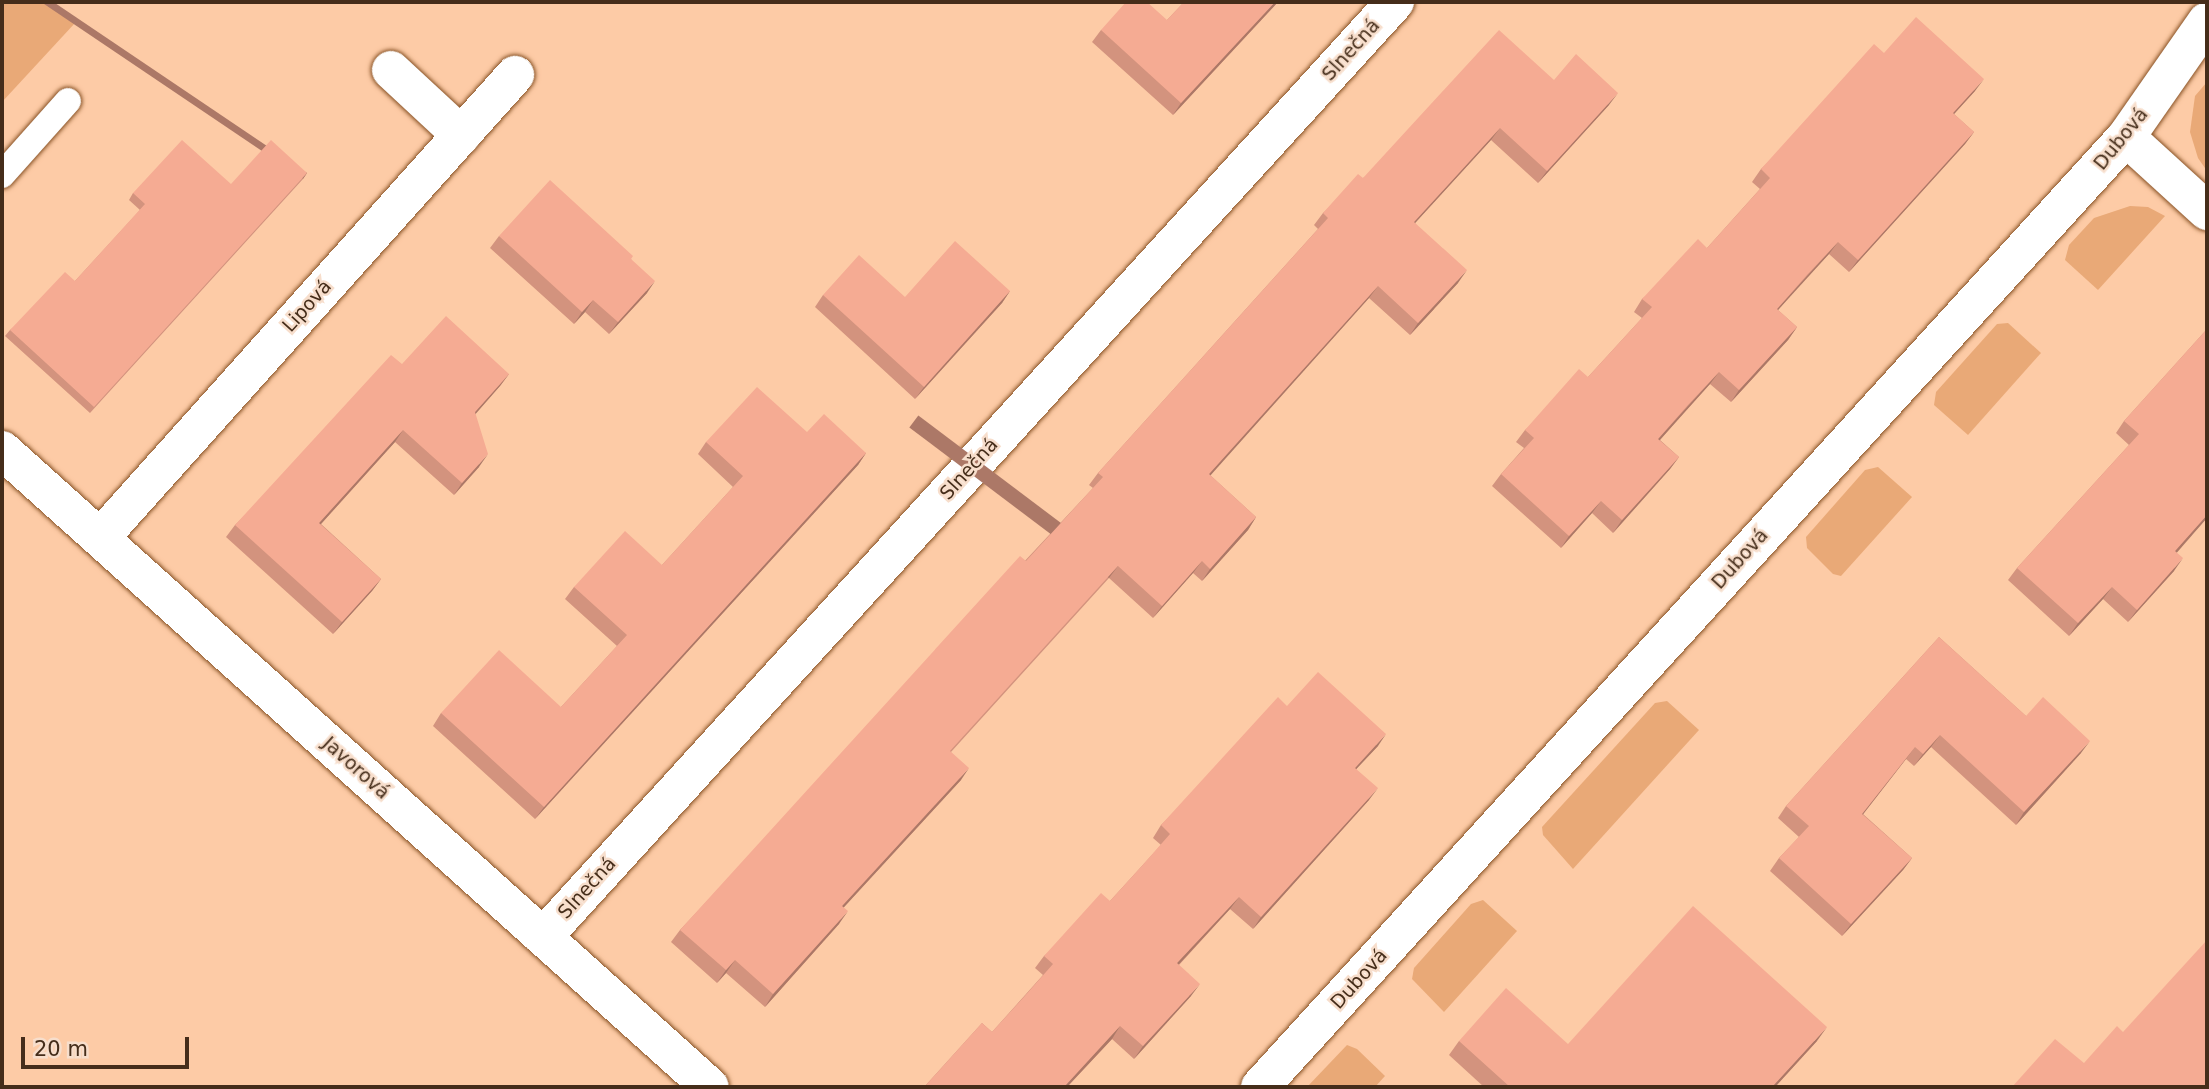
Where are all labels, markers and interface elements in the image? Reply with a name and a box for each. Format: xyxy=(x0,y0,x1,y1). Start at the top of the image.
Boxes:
street label: Slnečná xyxy=(1317,14,1385,86)
street label: Dubová xyxy=(2089,103,2153,175)
street label: Lipová xyxy=(278,275,336,337)
street label: Slnečná xyxy=(935,433,1003,505)
street label: Dubová xyxy=(1707,524,1773,594)
street label: Javorová xyxy=(318,732,394,804)
street label: Slnečná xyxy=(553,852,621,924)
street label: Dubová xyxy=(1326,944,1392,1014)
scale bar xyxy=(24,1023,192,1066)
text: 20 m xyxy=(34,1037,88,1061)

